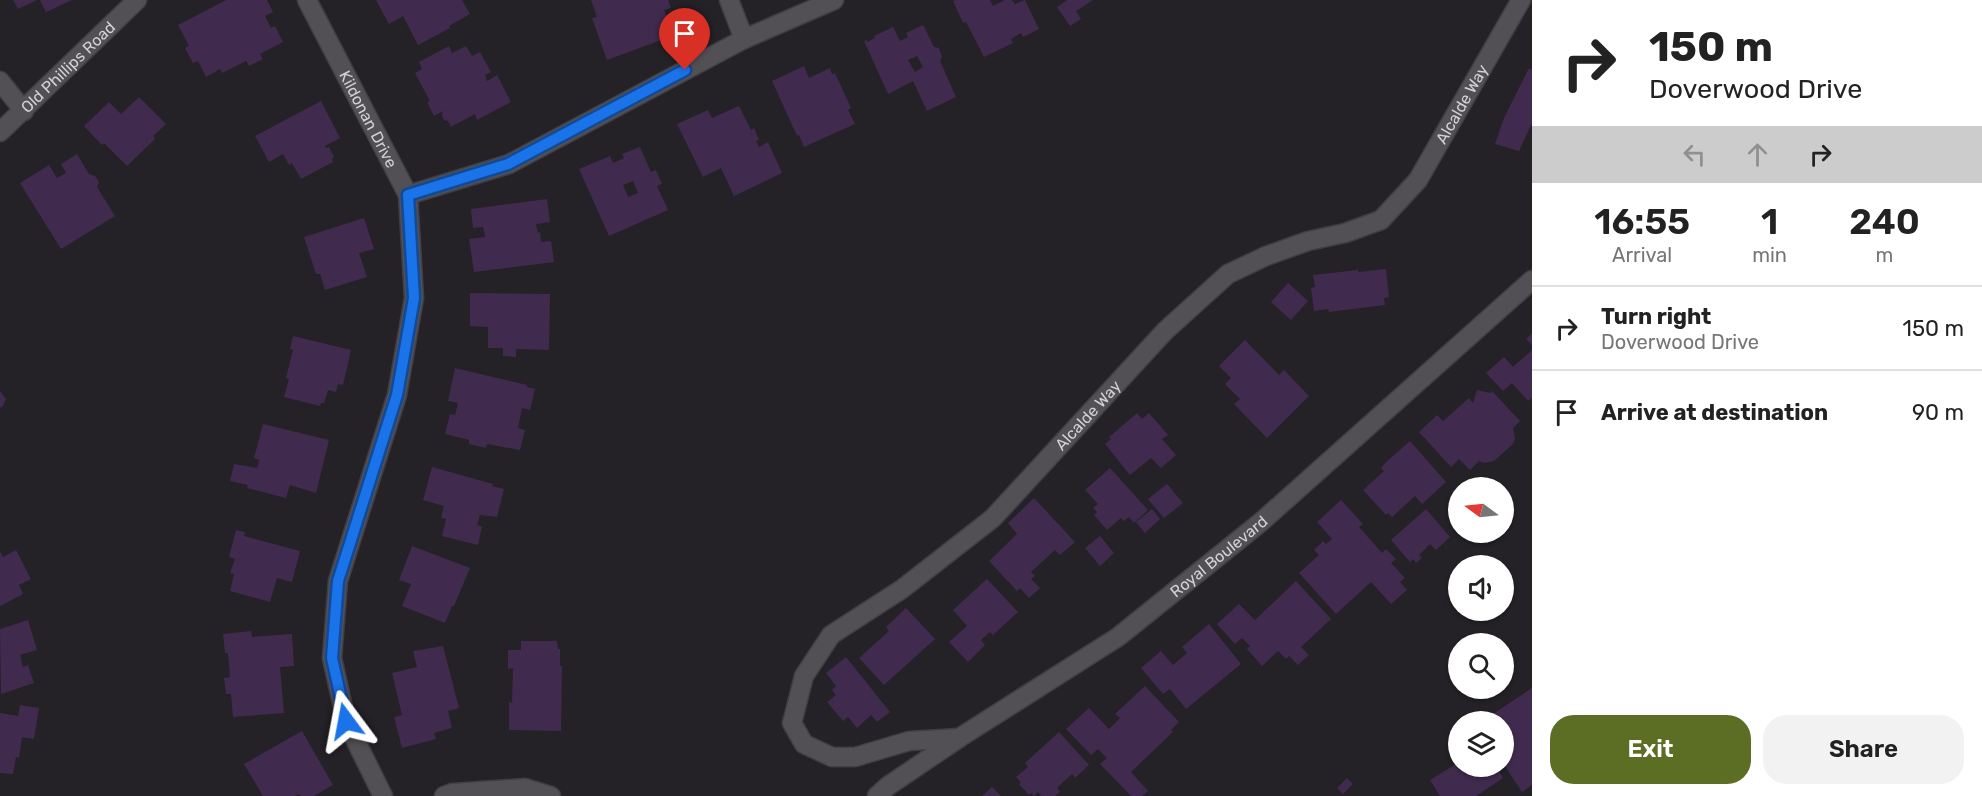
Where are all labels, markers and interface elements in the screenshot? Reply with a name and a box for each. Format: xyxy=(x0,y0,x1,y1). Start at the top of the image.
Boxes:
pin xyxy=(659,8,710,70)
street label: Old Phillips Road xyxy=(17,17,119,116)
icon: arrive xyxy=(668,17,701,50)
text: 150 m xyxy=(1649,22,1773,72)
icon: right xyxy=(1550,24,1628,102)
street label: Alcalde Way xyxy=(1431,61,1492,147)
street label: Kildonan Drive xyxy=(336,67,402,171)
text: Doverwood Drive xyxy=(1649,73,1862,105)
icon: left xyxy=(1678,138,1711,171)
icon: ahead xyxy=(1741,138,1774,171)
icon: right xyxy=(1804,138,1837,171)
text: 16:55 xyxy=(1594,200,1690,243)
text: 1 xyxy=(1761,200,1778,243)
text: 240 xyxy=(1849,200,1920,243)
text: Arrival xyxy=(1612,243,1672,267)
text: min xyxy=(1752,243,1787,267)
text: m xyxy=(1876,243,1893,267)
text: Turn right xyxy=(1601,303,1711,330)
icon: right xyxy=(1550,312,1583,345)
text: 150 m xyxy=(1903,315,1964,342)
text: Doverwood Drive xyxy=(1601,330,1759,354)
street label: Alcalde Way xyxy=(1051,376,1125,454)
icon: arrive xyxy=(1550,396,1583,429)
text: Arrive at destination xyxy=(1601,399,1828,426)
text: 90 m xyxy=(1912,399,1964,426)
north arrow xyxy=(1448,477,1514,543)
map controls xyxy=(1448,477,1514,777)
street label: Royal Boulevard xyxy=(1166,511,1271,601)
button: sound xyxy=(1448,555,1514,621)
button: search xyxy=(1448,633,1514,699)
position arrow xyxy=(314,689,378,753)
button: layers xyxy=(1448,711,1514,777)
button: Exit xyxy=(1550,715,1751,784)
button: Share xyxy=(1763,715,1964,784)

